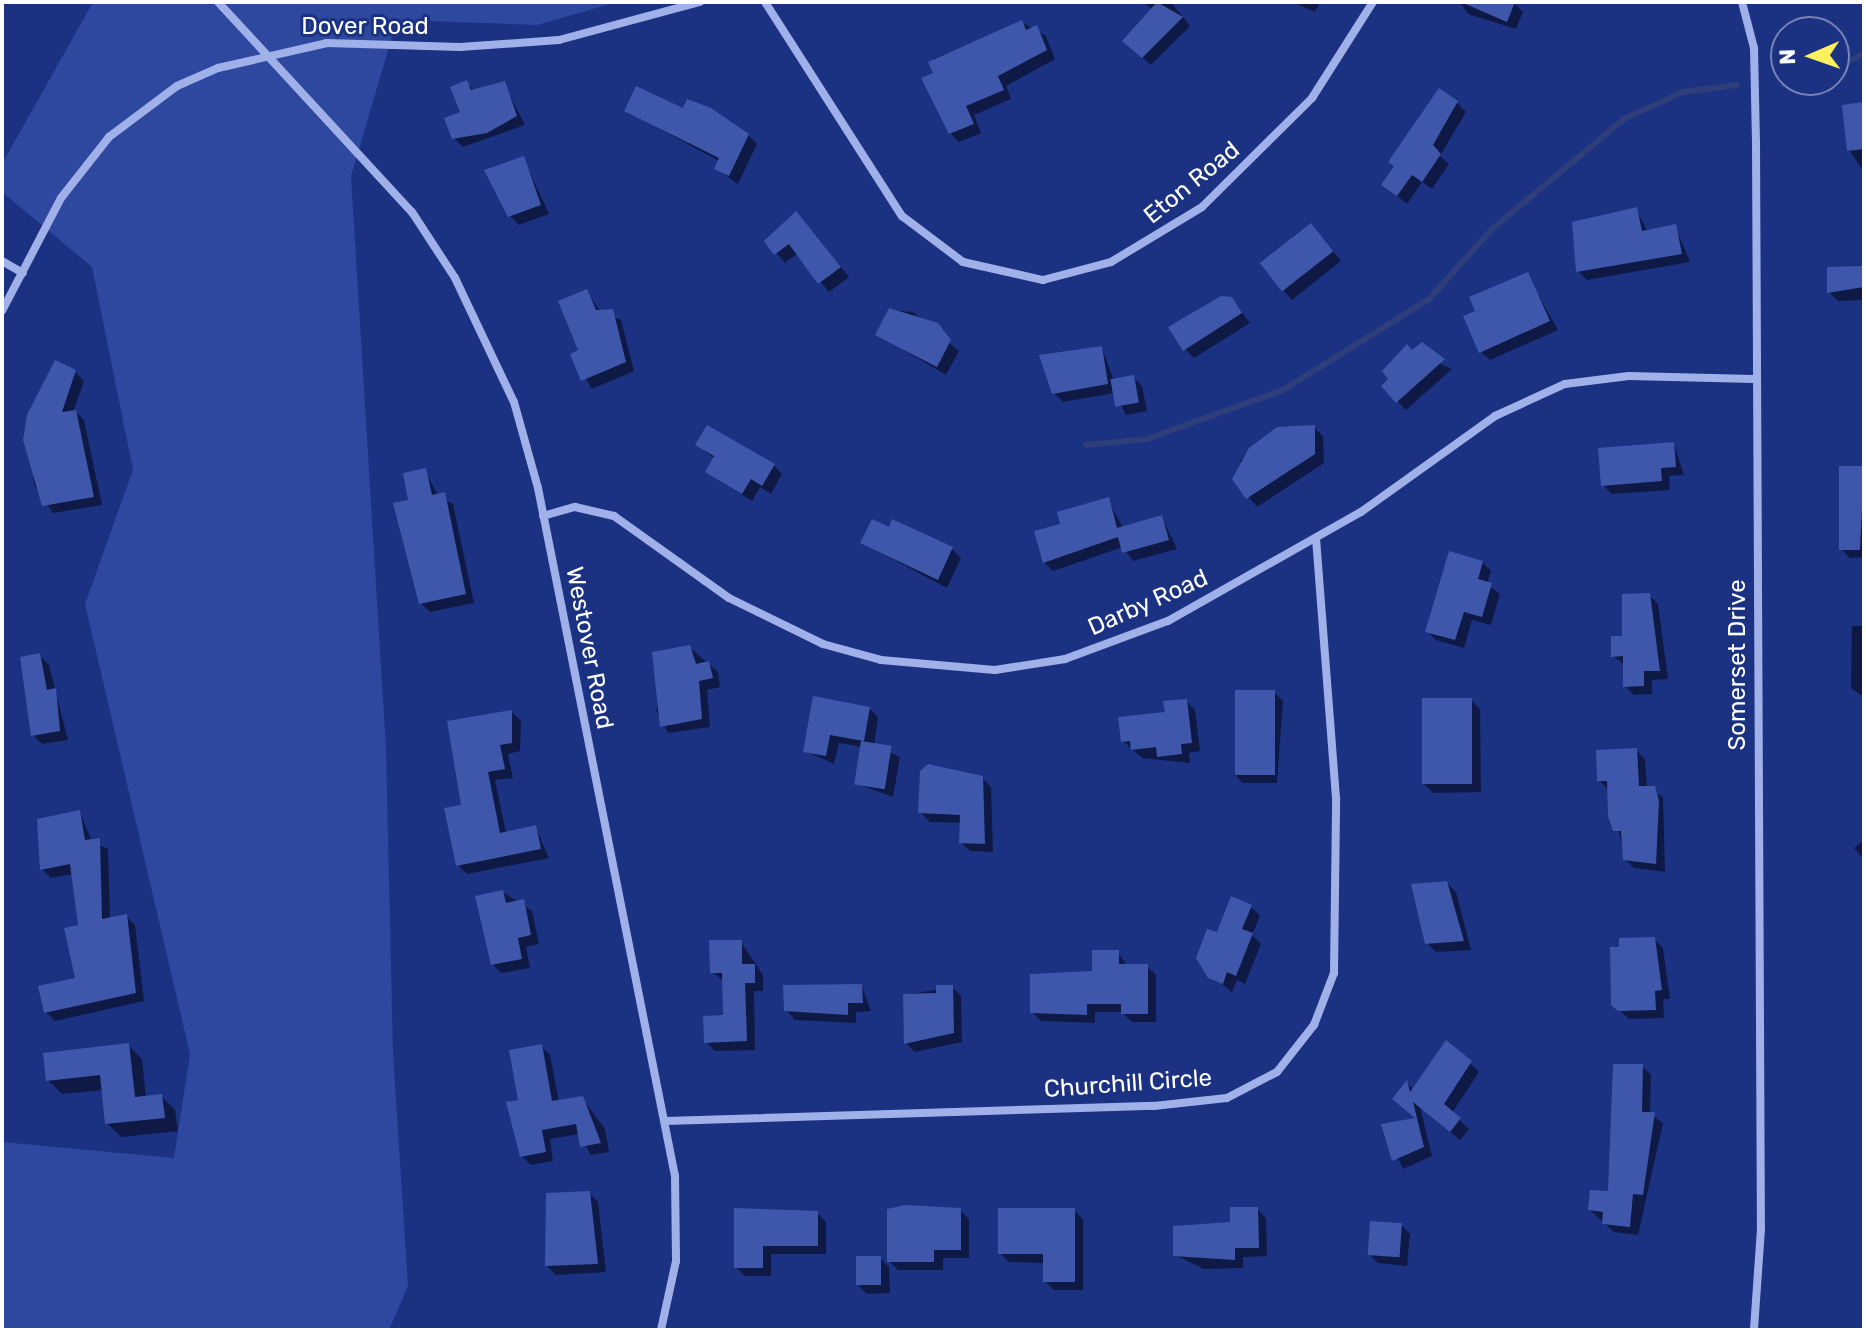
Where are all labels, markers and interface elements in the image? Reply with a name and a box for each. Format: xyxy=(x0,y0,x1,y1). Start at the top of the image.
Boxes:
street label: Dover Road xyxy=(301,13,429,41)
north arrow xyxy=(1770,16,1850,96)
text: N xyxy=(1774,48,1801,65)
street label: Eton Road xyxy=(1138,136,1246,230)
street label: Westover Road xyxy=(559,564,619,732)
street label: Darby Road xyxy=(1083,564,1213,642)
street label: Somerset Drive xyxy=(1724,579,1752,751)
street label: Churchill Circle xyxy=(1043,1064,1213,1104)

